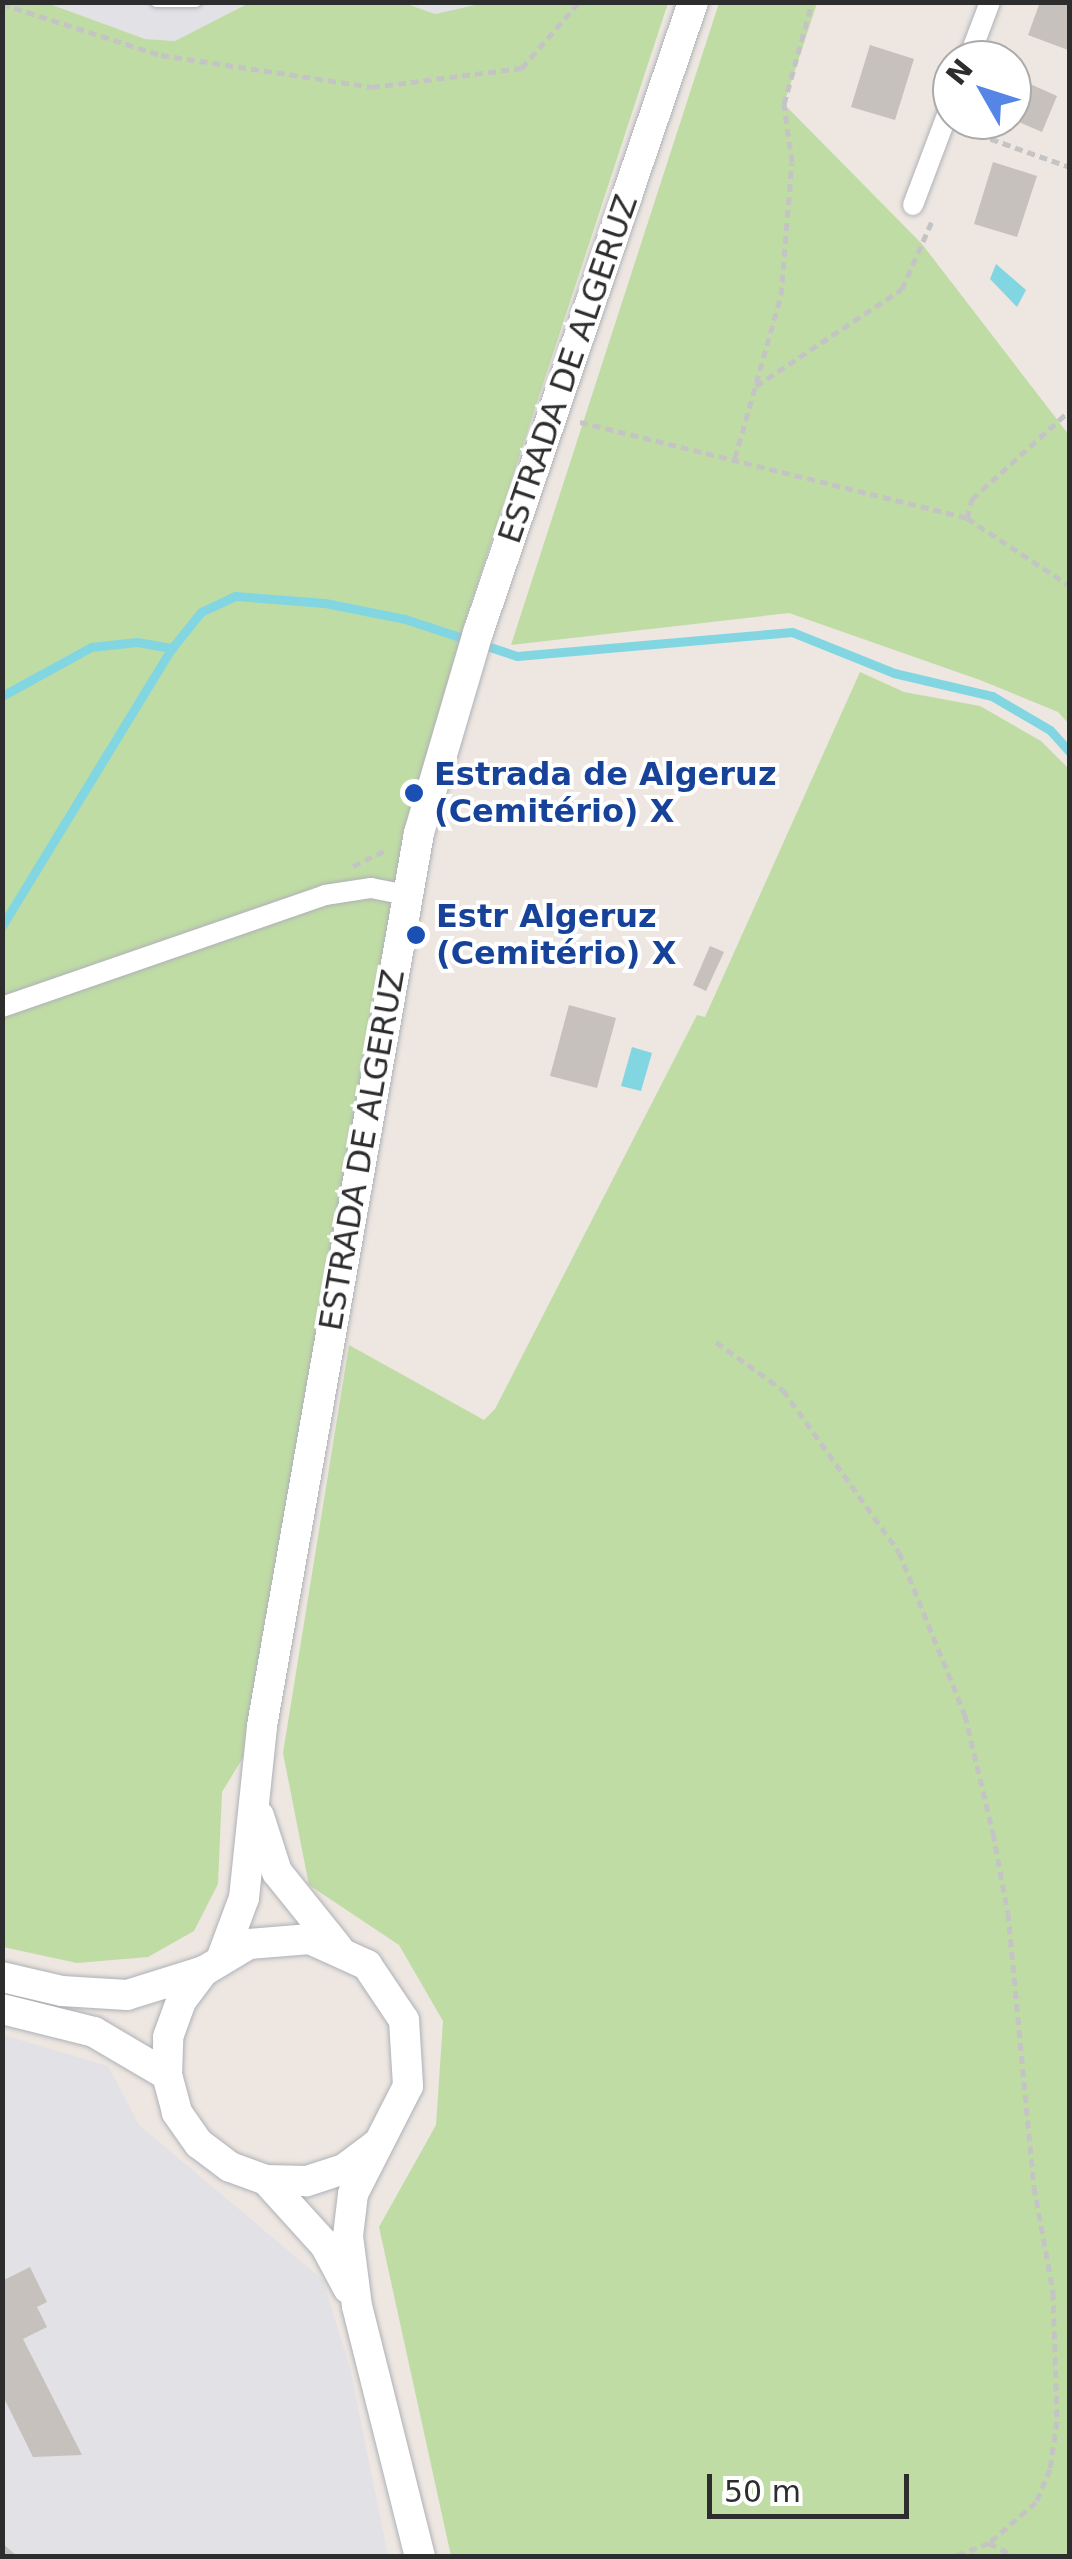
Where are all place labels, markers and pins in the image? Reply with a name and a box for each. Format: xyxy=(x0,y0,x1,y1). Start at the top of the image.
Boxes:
place label: Estrada de Algeruz (Cemitério) X xyxy=(434,756,776,831)
marker: Estrada de Algeruz (Cemitério) X xyxy=(403,782,425,804)
place label: Estr Algeruz (Cemitério) X xyxy=(436,898,676,973)
marker: Estr Algeruz (Cemitério) X xyxy=(405,924,427,946)

